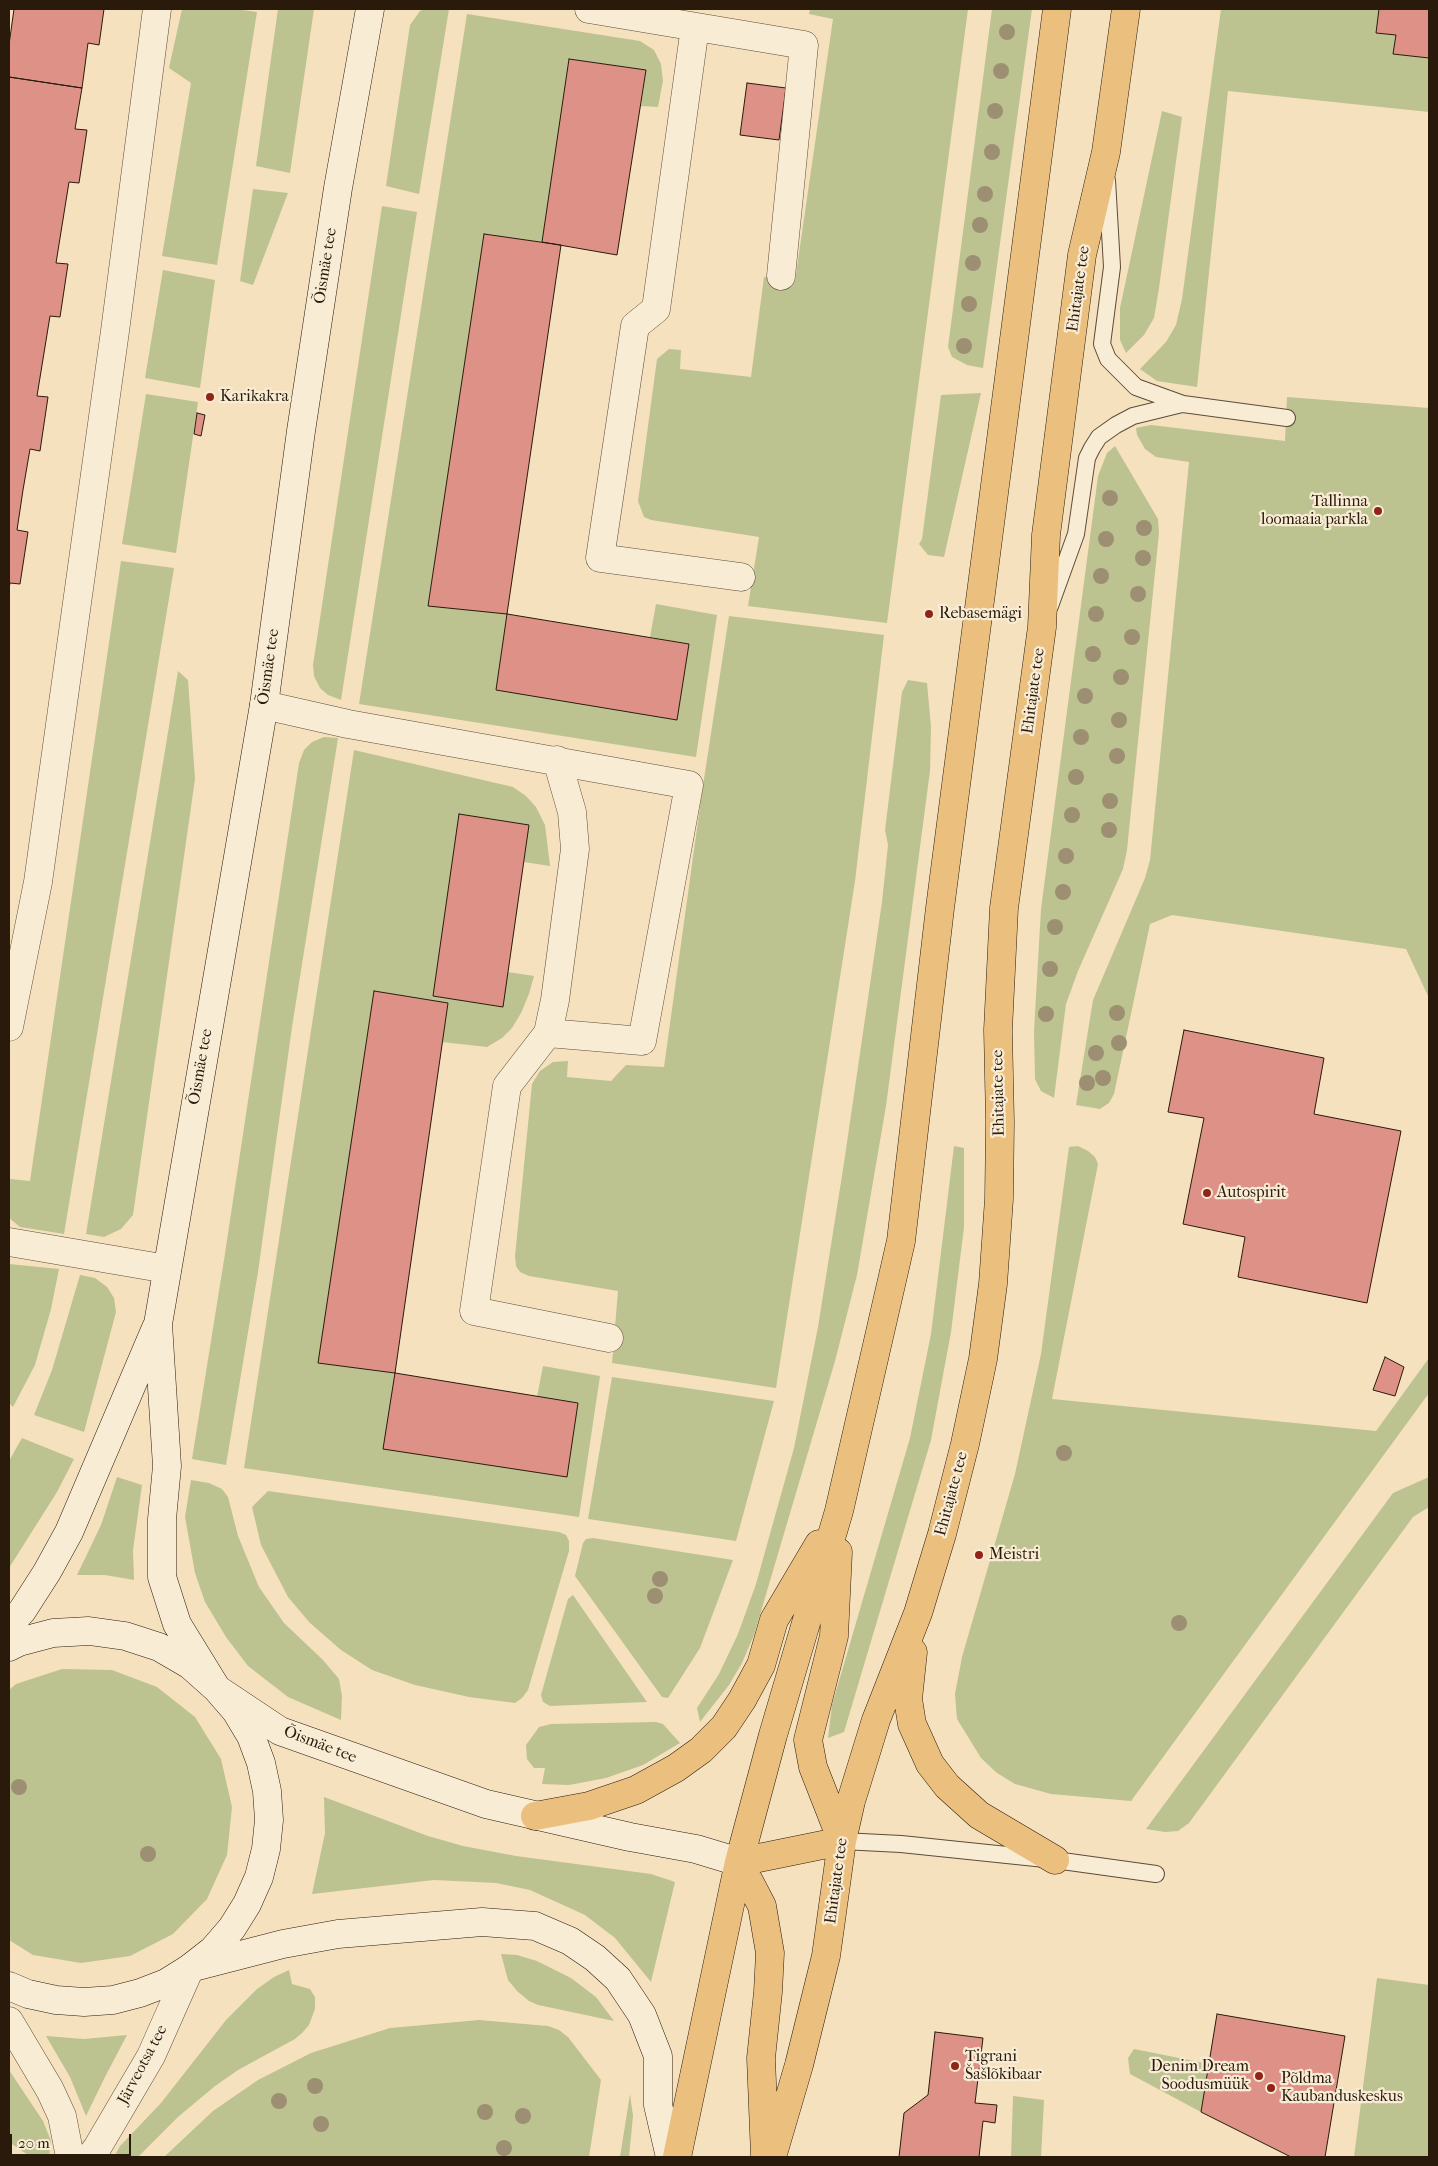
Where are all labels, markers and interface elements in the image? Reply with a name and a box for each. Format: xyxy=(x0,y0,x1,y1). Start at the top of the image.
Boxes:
street label: Õismäe tee xyxy=(311,227,341,305)
street label: Ehitajate tee xyxy=(1063,245,1095,333)
place label: Karikakra xyxy=(220,387,289,407)
marker: Karikakra xyxy=(204,391,216,403)
place label: Tallinna loomaaia parkla xyxy=(1261,492,1368,530)
marker: Tallinna loomaaia parkla xyxy=(1372,505,1384,517)
place label: Rebasemägi xyxy=(939,604,1022,624)
marker: Rebasemägi xyxy=(923,608,935,620)
street label: Õismäe tee xyxy=(254,628,284,706)
street label: Ehitajate tee xyxy=(1018,647,1050,735)
street label: Õismäe tee xyxy=(185,1027,217,1107)
street label: Ehitajate tee xyxy=(989,1050,1009,1136)
place label: Autospirit xyxy=(1217,1183,1286,1203)
marker: Autospirit xyxy=(1201,1187,1213,1199)
street label: Ehitajate tee xyxy=(932,1450,972,1538)
place label: Meistri xyxy=(989,1545,1039,1565)
marker: Meistri xyxy=(973,1549,985,1561)
street label: Õismäe tee xyxy=(281,1722,359,1768)
street label: Ehitajate tee xyxy=(821,1837,853,1925)
street label: Järveotsa tee xyxy=(114,2022,172,2108)
place label: Tigrani Šašlõkibaar xyxy=(965,2047,1042,2085)
place label: Denim Dream Soodusmüük xyxy=(1151,2057,1249,2095)
marker: Tigrani Šašlõkibaar xyxy=(949,2060,961,2072)
place label: Põldma Kaubanduskeskus xyxy=(1281,2069,1403,2107)
marker: Denim Dream Soodusmüük xyxy=(1253,2070,1265,2082)
marker: Põldma Kaubanduskeskus xyxy=(1265,2082,1277,2094)
scale bar xyxy=(12,2124,134,2156)
text: 20 m xyxy=(18,2134,50,2152)

